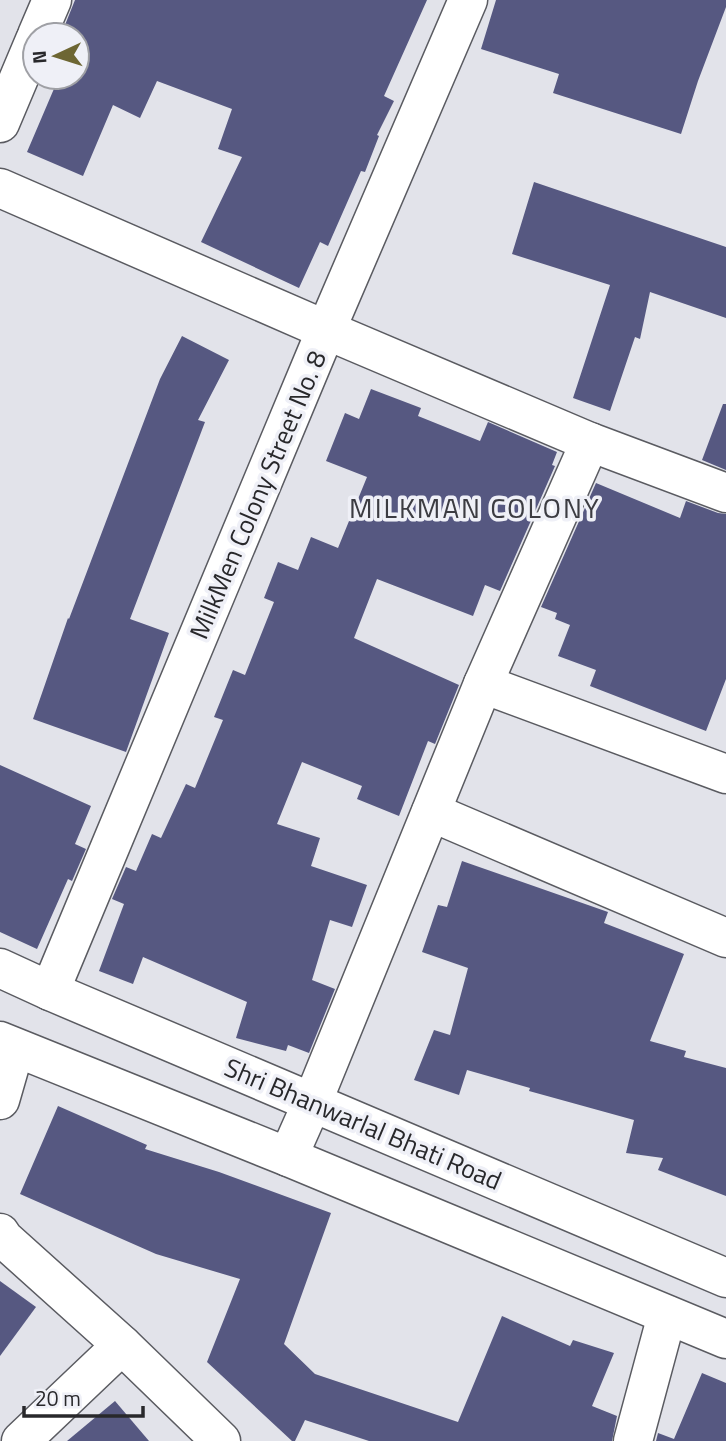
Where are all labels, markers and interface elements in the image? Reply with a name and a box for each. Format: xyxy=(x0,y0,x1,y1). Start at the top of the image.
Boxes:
north arrow xyxy=(21,21,91,91)
text: N xyxy=(24,50,53,65)
street label: MilkMen Colony Street No. 8 xyxy=(179,345,336,645)
district label: MILKMAN COLONY xyxy=(349,486,601,529)
street label: Shri Bhanwarlal Bhati Road xyxy=(219,1047,508,1200)
scale bar xyxy=(24,1374,144,1418)
text: 20 m xyxy=(35,1382,81,1414)

